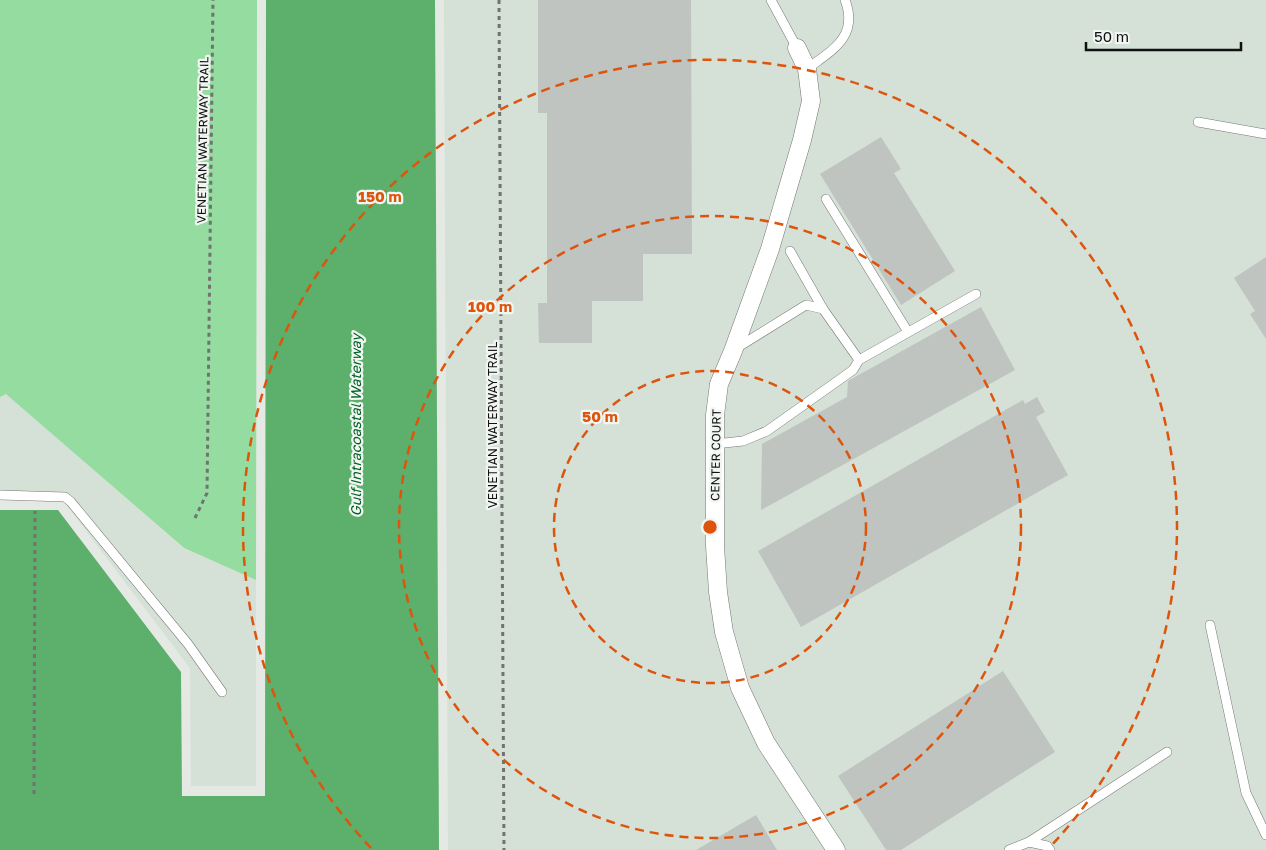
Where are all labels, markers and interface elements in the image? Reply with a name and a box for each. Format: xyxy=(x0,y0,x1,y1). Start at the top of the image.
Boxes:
scale bar xyxy=(1086,20,1241,52)
text: 50 m xyxy=(1094,27,1129,45)
street label: VENETIAN WATERWAY TRAIL xyxy=(194,56,211,223)
text: 150 m xyxy=(358,187,402,205)
text: 100 m xyxy=(468,297,512,315)
water label: Gulf Intracoastal Waterway xyxy=(347,332,364,516)
street label: VENETIAN WATERWAY TRAIL xyxy=(485,342,500,508)
text: 50 m xyxy=(582,407,618,425)
street label: CENTER COURT xyxy=(707,408,724,501)
centre of rings xyxy=(701,518,719,536)

